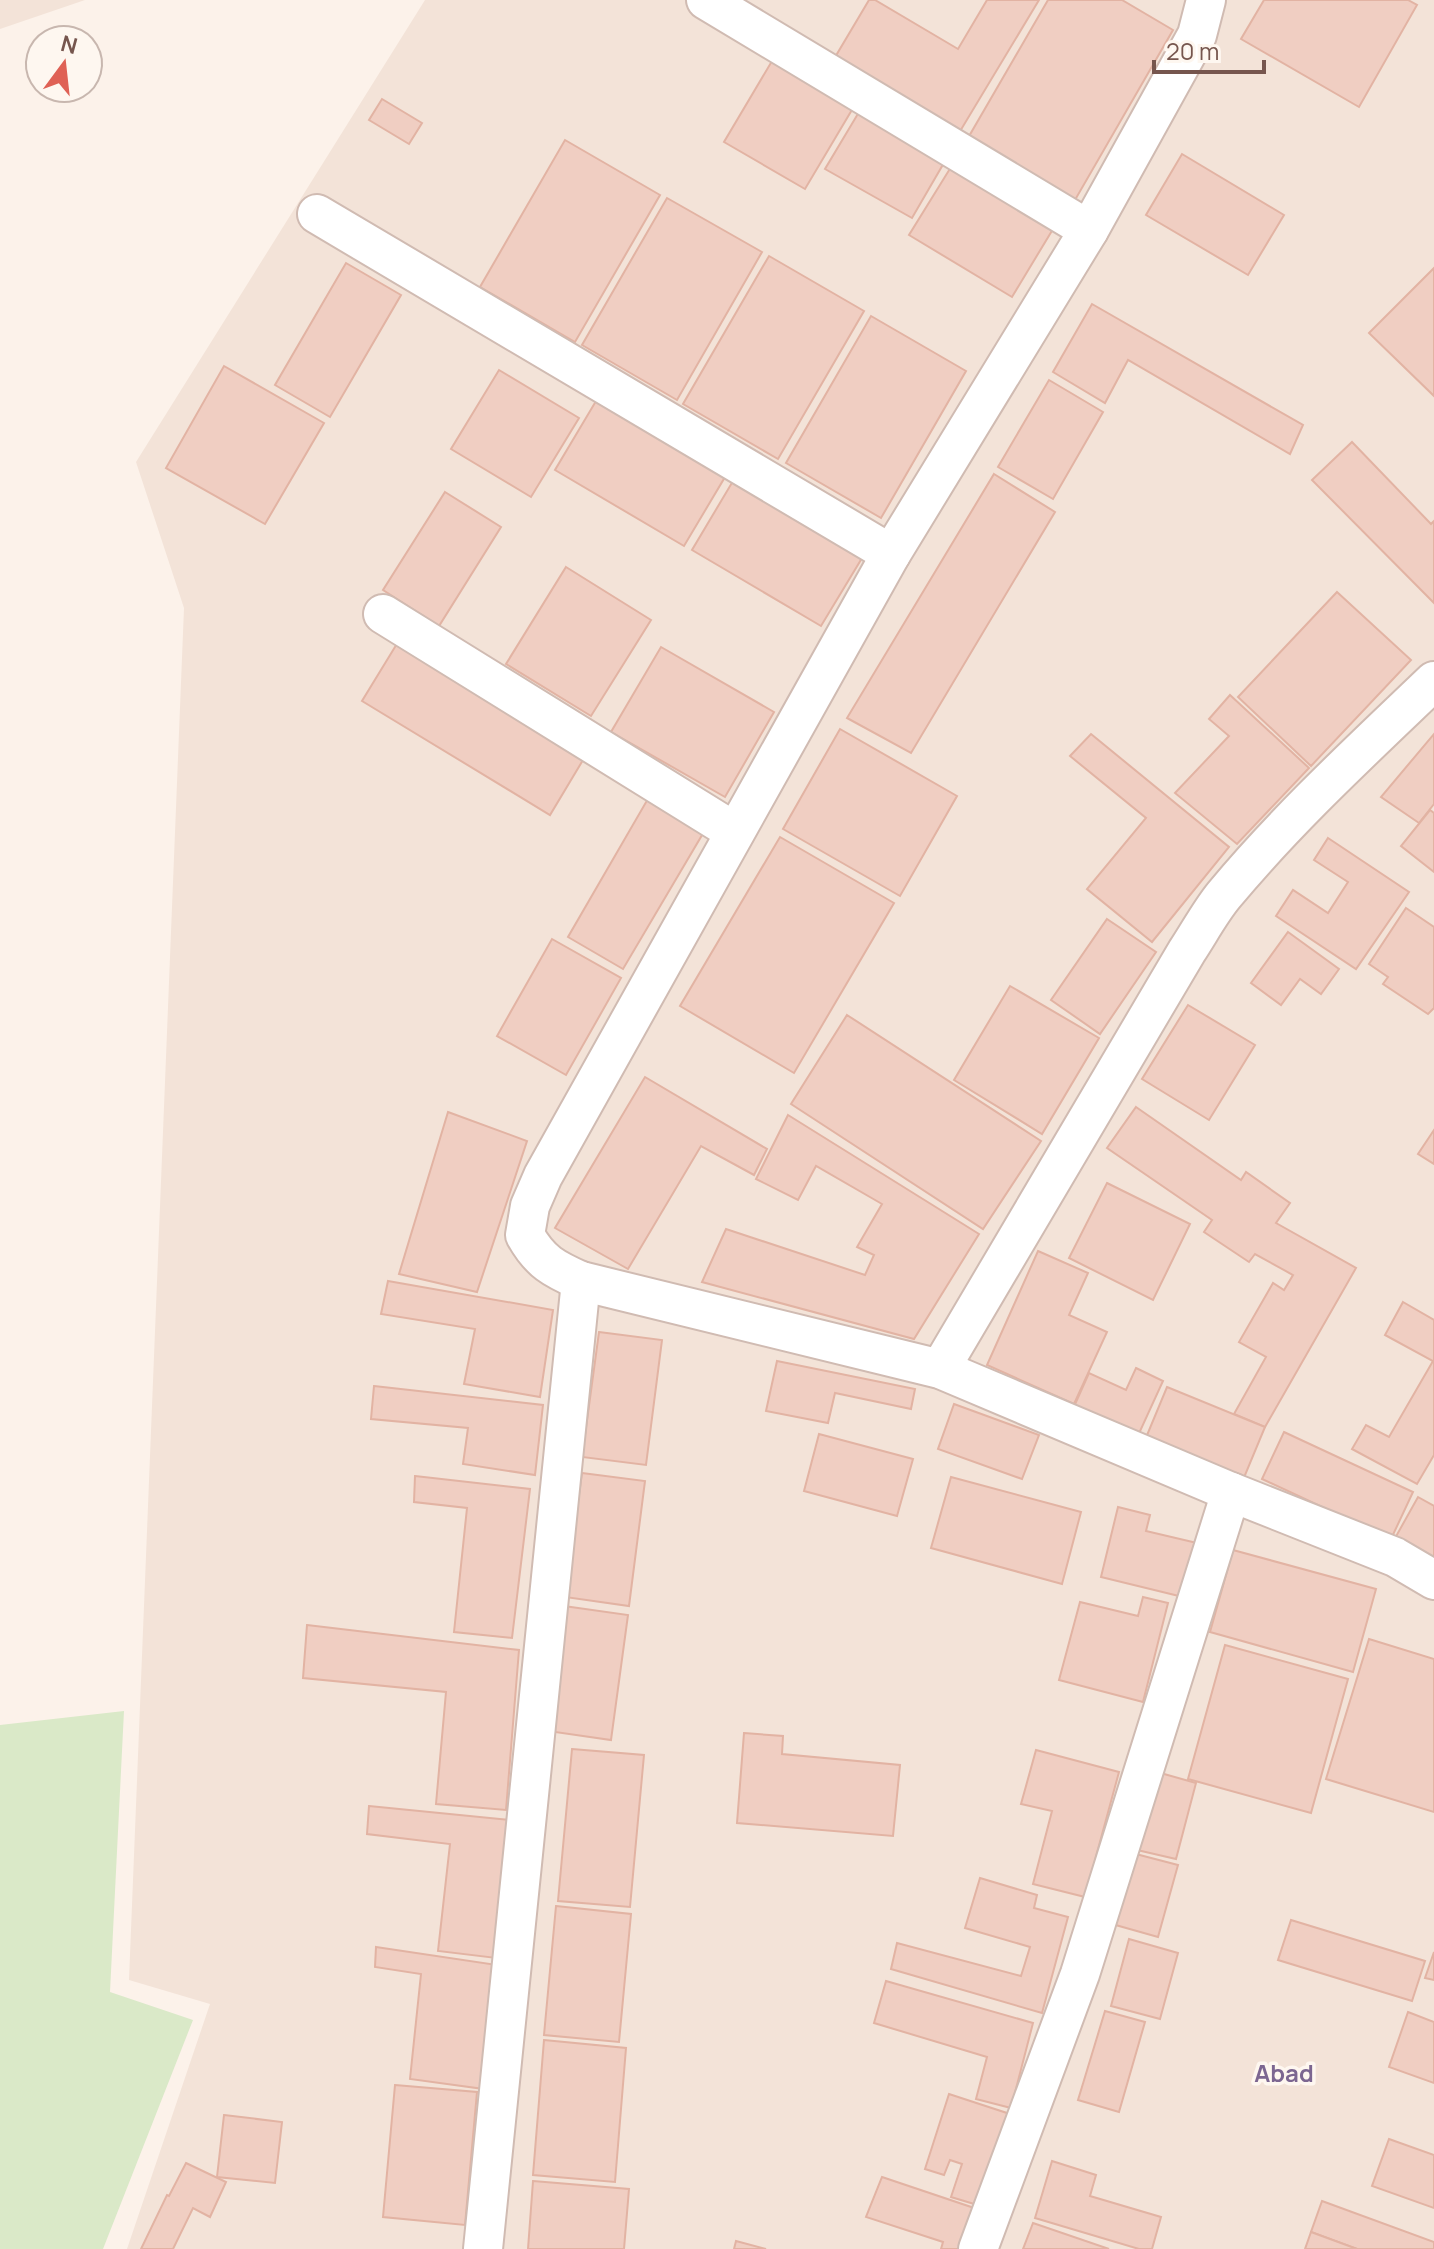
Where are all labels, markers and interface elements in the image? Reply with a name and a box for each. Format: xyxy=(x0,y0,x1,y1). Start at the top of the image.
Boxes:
north arrow xyxy=(24,24,104,104)
scale bar xyxy=(1154,24,1264,74)
text: N xyxy=(58,28,81,61)
text: 20 m xyxy=(1166,34,1219,67)
district label: Abad xyxy=(1254,2056,1314,2089)

